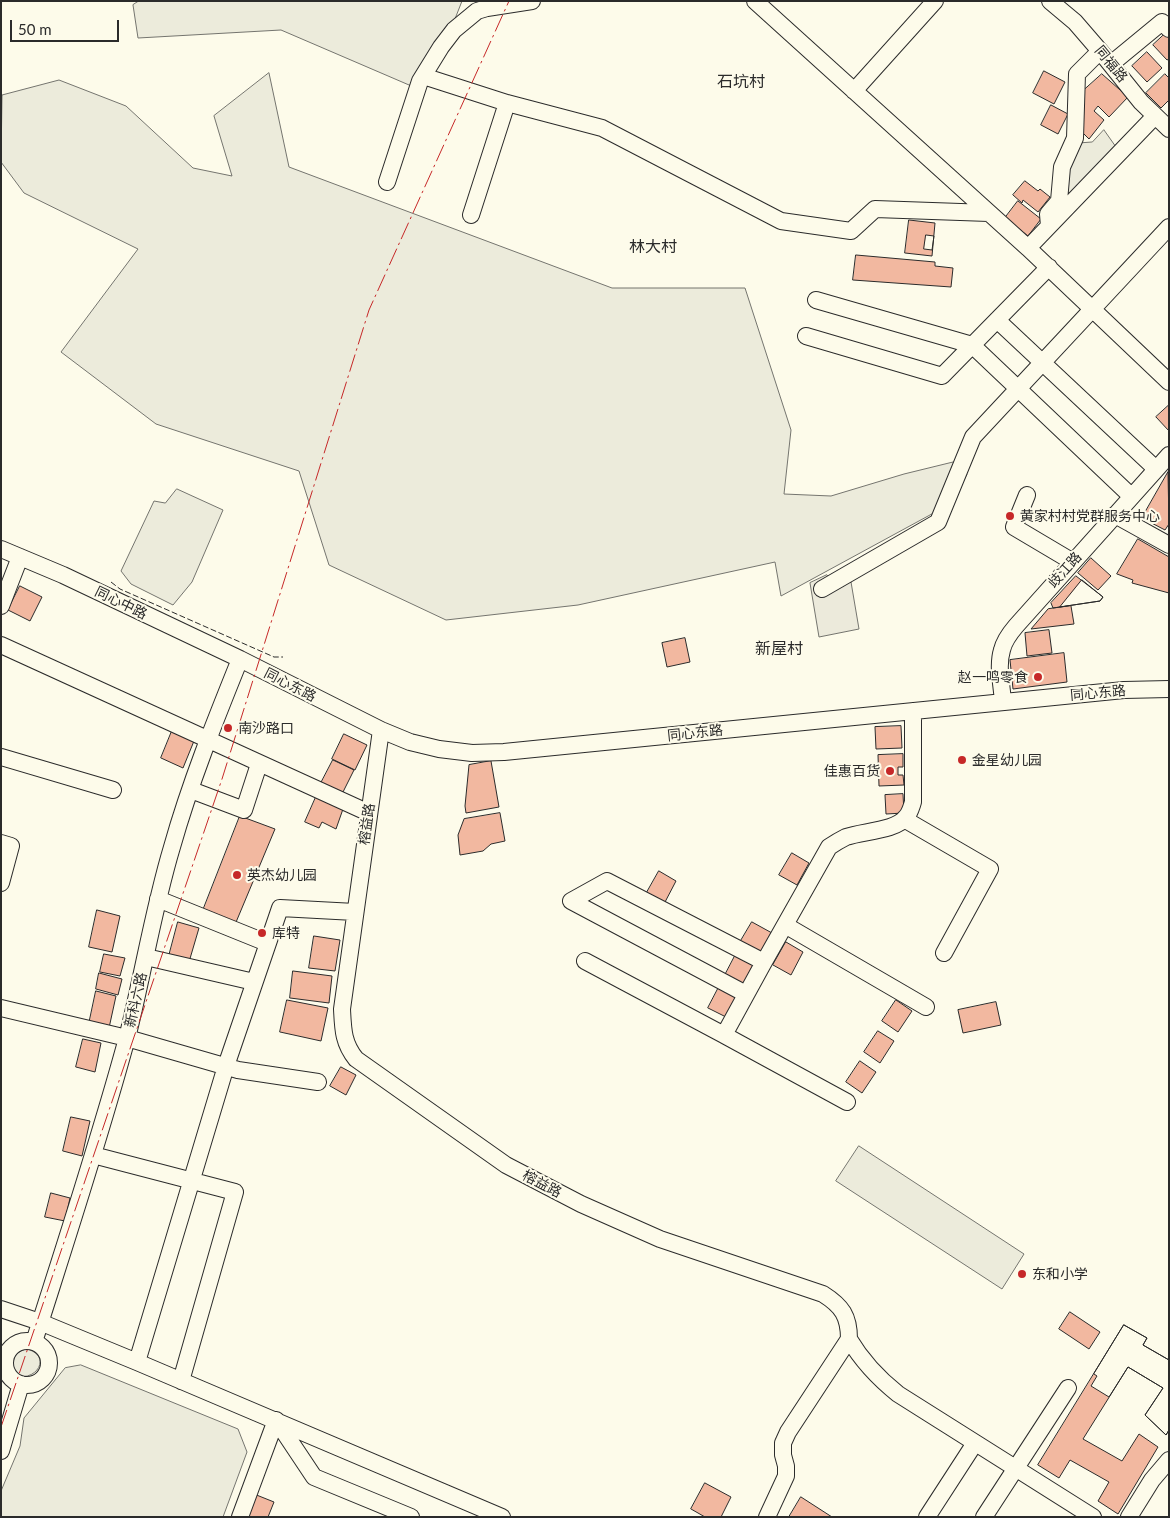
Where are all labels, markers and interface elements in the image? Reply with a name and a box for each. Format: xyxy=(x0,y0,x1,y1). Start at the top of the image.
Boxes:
scale bar xyxy=(12,10,121,42)
text: 50 m xyxy=(18,20,52,38)
street label: 同福路 xyxy=(1091,42,1131,86)
district label: 石坑村 xyxy=(717,72,765,92)
district label: 林大村 xyxy=(629,237,677,257)
place label: 黄家村村党群服务中心 xyxy=(1020,508,1160,524)
marker: 黄家村村党群服务中心 xyxy=(1004,510,1016,522)
street label: 歧江路 xyxy=(1045,549,1085,591)
street label: 同心中路 xyxy=(92,583,150,623)
district label: 新屋村 xyxy=(755,639,803,659)
street label: 同心东路 xyxy=(261,665,319,705)
place label: 赵一鸣零食 xyxy=(958,669,1028,685)
marker: 赵一鸣零食 xyxy=(1032,671,1044,683)
street label: 同心东路 xyxy=(1069,682,1127,704)
place label: 南沙路口 xyxy=(238,720,294,736)
marker: 南沙路口 xyxy=(222,722,234,734)
street label: 同心东路 xyxy=(666,722,724,744)
place label: 金星幼儿园 xyxy=(972,752,1042,768)
marker: 金星幼儿园 xyxy=(956,754,968,766)
place label: 佳惠百货 xyxy=(824,763,880,779)
marker: 佳惠百货 xyxy=(884,765,896,777)
street label: 榕益路 xyxy=(356,802,378,846)
place label: 英杰幼儿园 xyxy=(247,867,317,883)
marker: 英杰幼儿园 xyxy=(231,869,243,881)
place label: 库特 xyxy=(272,925,300,941)
marker: 库特 xyxy=(256,927,268,939)
street label: 新科六路 xyxy=(122,971,150,1029)
street label: 榕益路 xyxy=(520,1167,564,1201)
place label: 东和小学 xyxy=(1032,1266,1088,1282)
marker: 东和小学 xyxy=(1016,1268,1028,1280)

